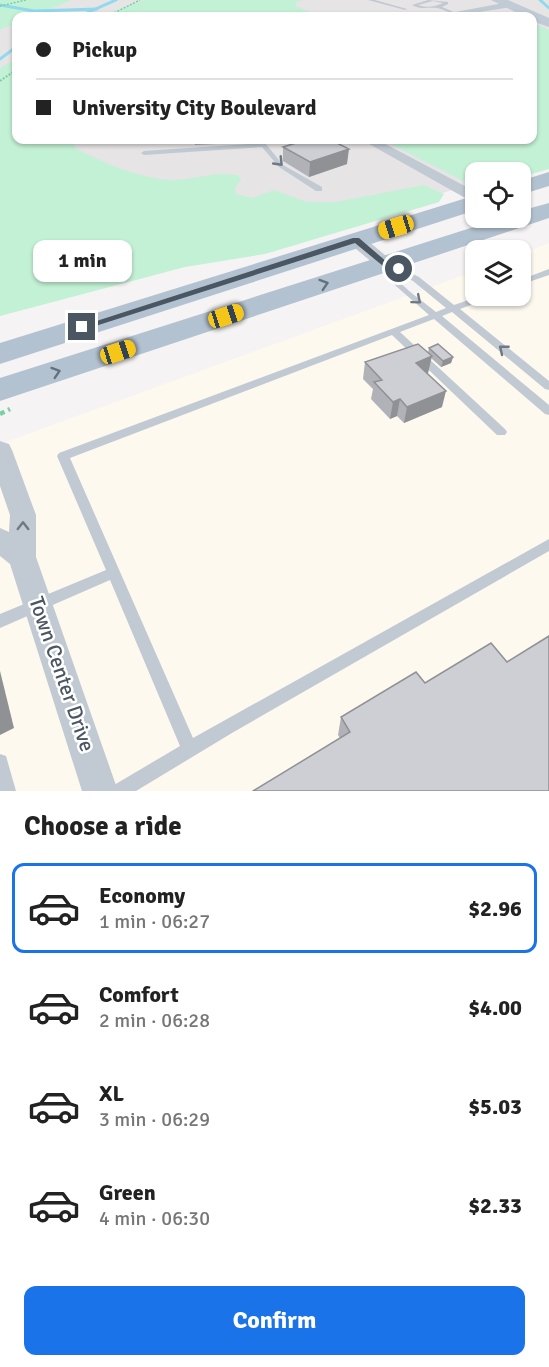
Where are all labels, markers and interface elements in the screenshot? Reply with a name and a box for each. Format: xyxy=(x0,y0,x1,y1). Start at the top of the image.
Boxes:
text: Pickup xyxy=(72,36,137,63)
text: University City Boulevard xyxy=(72,94,316,121)
one-way arrow xyxy=(271,154,282,165)
map controls xyxy=(465,162,531,306)
button: locate xyxy=(465,162,531,228)
car xyxy=(376,213,416,241)
callout: 1 min xyxy=(32,240,132,282)
button: layers xyxy=(465,240,531,306)
text: 1 min xyxy=(58,248,107,273)
route start xyxy=(385,255,412,282)
one-way arrow xyxy=(318,279,329,292)
one-way arrow xyxy=(410,293,421,304)
car xyxy=(206,302,246,330)
route end xyxy=(68,313,95,340)
car xyxy=(98,338,138,366)
one-way arrow xyxy=(499,346,510,357)
one-way arrow xyxy=(50,367,61,379)
one-way arrow xyxy=(17,521,29,530)
street label: Town Center Drive xyxy=(23,593,101,755)
text: Choose a ride xyxy=(24,810,182,843)
icon: car xyxy=(27,881,81,935)
text: Economy xyxy=(99,882,185,909)
text: $2.96 xyxy=(468,895,522,922)
text: 1 min · 06:27 xyxy=(99,909,210,934)
icon: car xyxy=(27,980,81,1034)
text: Comfort xyxy=(99,981,179,1008)
text: $4.00 xyxy=(468,994,522,1021)
text: 2 min · 06:28 xyxy=(99,1008,210,1033)
icon: car xyxy=(27,1079,81,1133)
text: XL xyxy=(99,1080,124,1107)
text: $5.03 xyxy=(468,1093,522,1120)
text: 3 min · 06:29 xyxy=(99,1107,210,1132)
icon: car xyxy=(27,1178,81,1232)
text: Green xyxy=(99,1179,156,1206)
text: $2.33 xyxy=(468,1192,522,1219)
text: 4 min · 06:30 xyxy=(99,1206,210,1231)
button: Confirm xyxy=(24,1286,525,1355)

